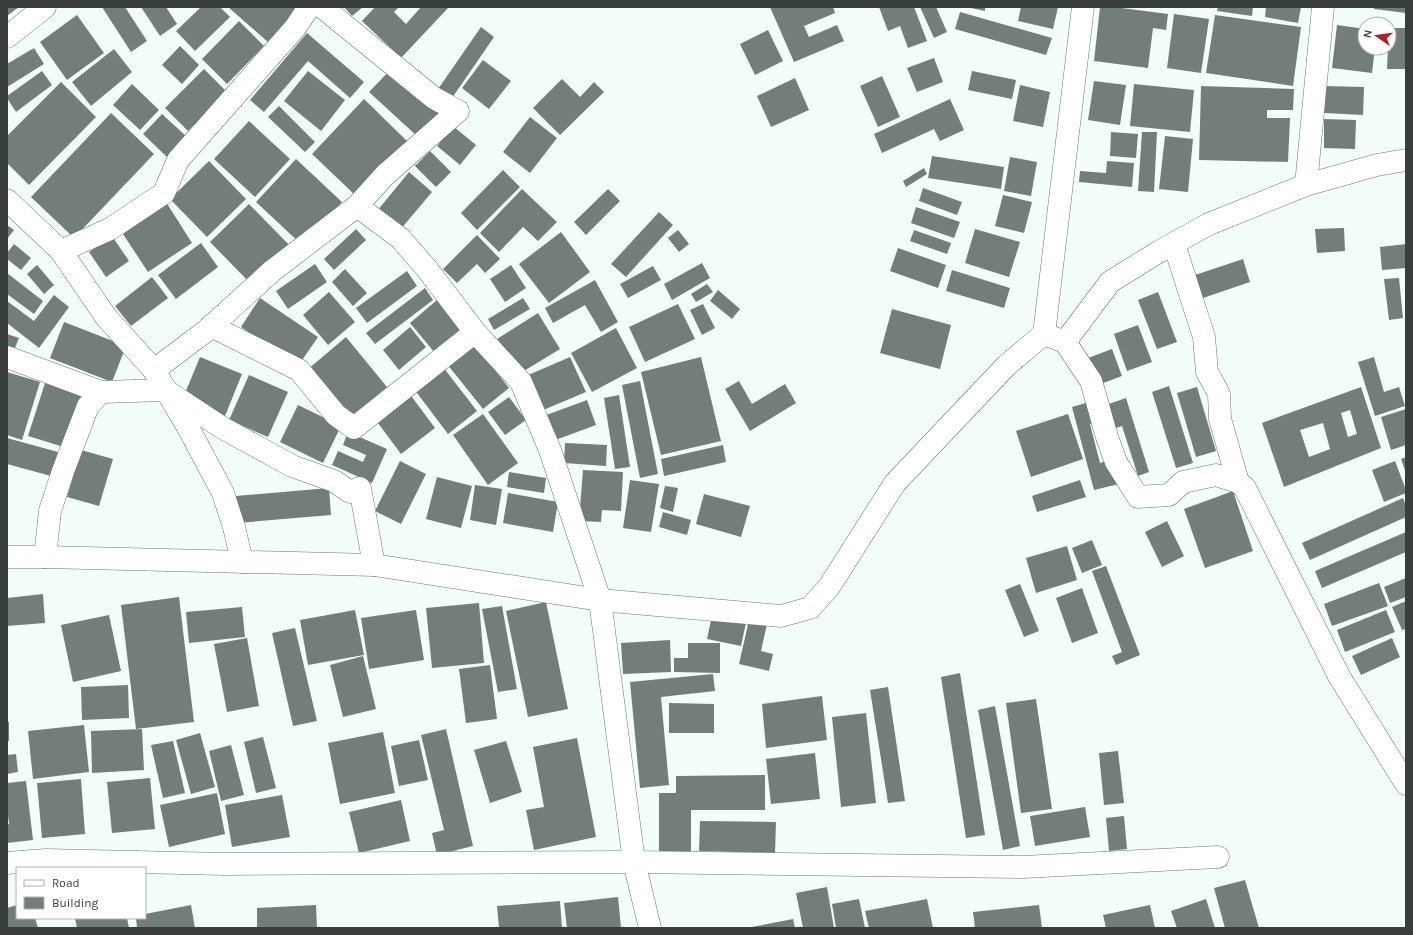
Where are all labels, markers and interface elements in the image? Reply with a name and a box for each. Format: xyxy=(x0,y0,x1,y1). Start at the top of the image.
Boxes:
north arrow xyxy=(1357,16,1397,56)
text: N xyxy=(1361,29,1375,39)
legend xyxy=(16,867,146,919)
text: Road xyxy=(52,876,80,890)
text: Building xyxy=(52,896,99,910)

